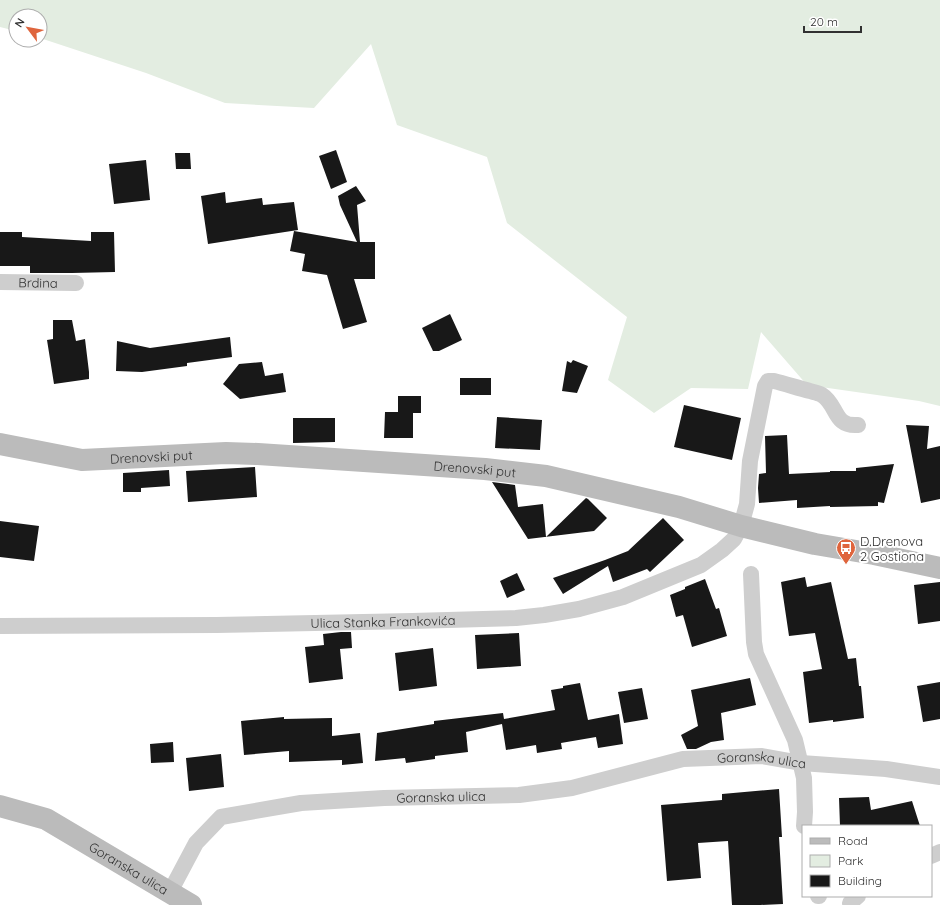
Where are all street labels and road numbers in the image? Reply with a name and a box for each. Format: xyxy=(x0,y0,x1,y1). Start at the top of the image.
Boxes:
street label: Brdina xyxy=(18,274,58,291)
street label: Drenovski put xyxy=(110,447,193,467)
street label: Drenovski put xyxy=(433,458,517,480)
street label: Ulica Stanka Frankovića xyxy=(310,612,456,631)
street label: Goranska ulica xyxy=(717,748,806,771)
street label: Goranska ulica xyxy=(396,788,486,806)
street label: Goranska ulica xyxy=(86,838,171,898)

